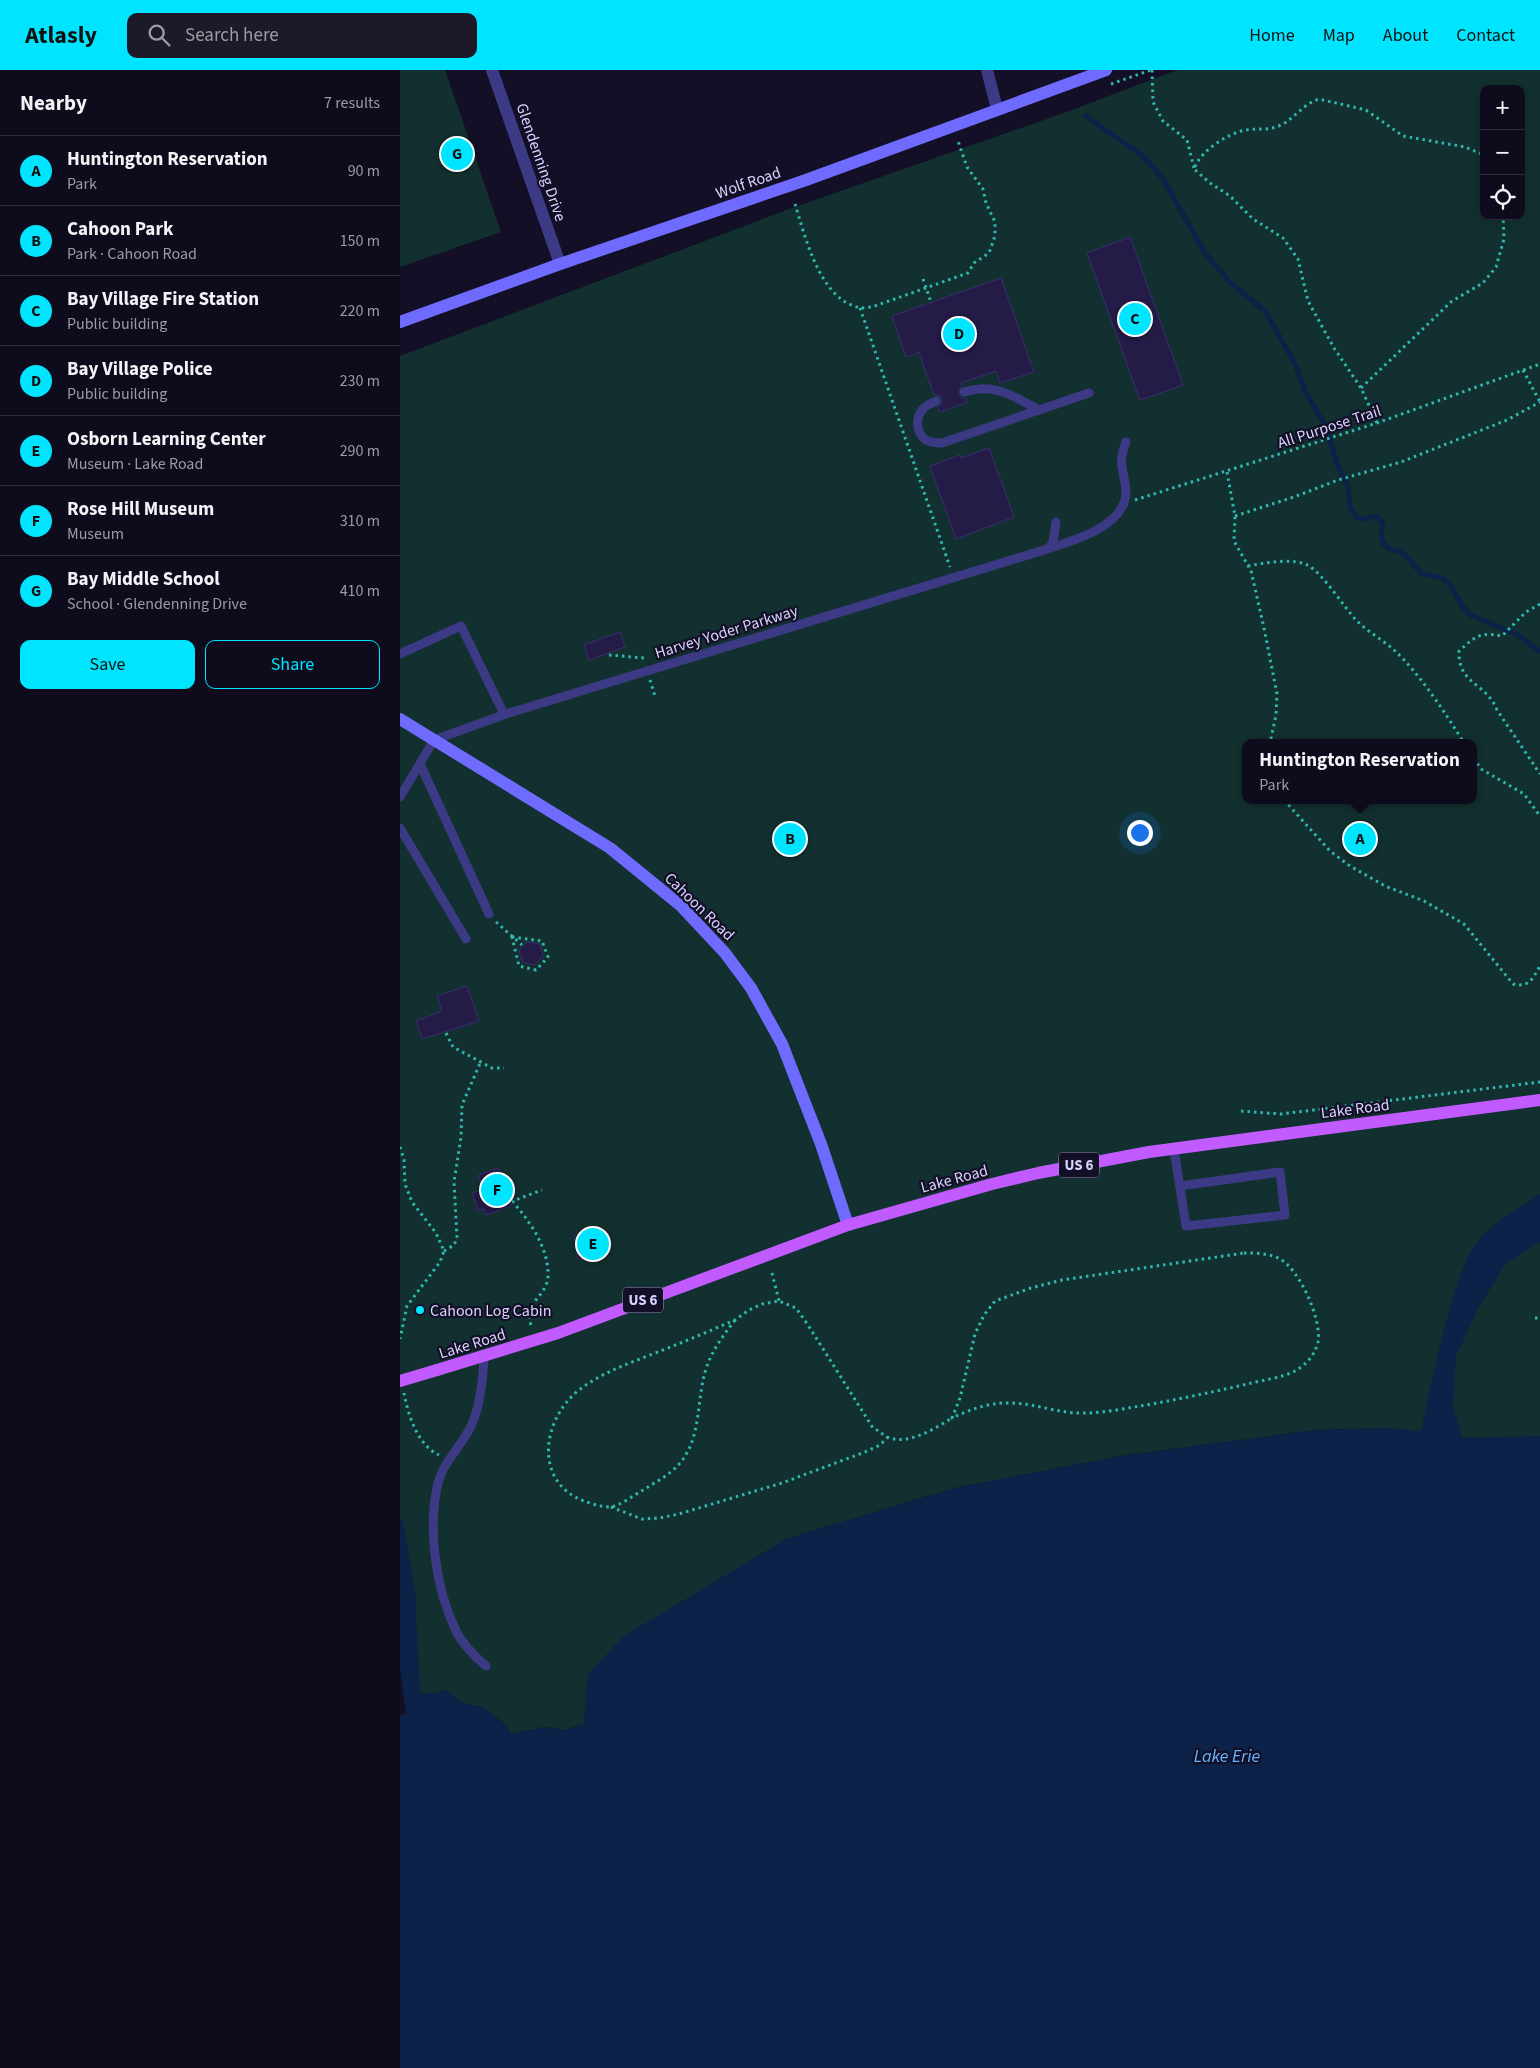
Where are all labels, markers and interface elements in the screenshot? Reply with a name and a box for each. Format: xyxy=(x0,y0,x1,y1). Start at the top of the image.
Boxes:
search box xyxy=(127,13,477,58)
text: Atlasly xyxy=(25,18,97,53)
icon: search xyxy=(145,21,173,49)
text: Search here xyxy=(185,22,279,49)
text: Home xyxy=(1249,23,1295,48)
text: Map xyxy=(1323,23,1355,48)
text: About xyxy=(1383,23,1428,48)
text: Contact xyxy=(1456,23,1515,48)
map controls xyxy=(1480,85,1525,220)
button: + xyxy=(1480,85,1525,130)
text: Nearby xyxy=(20,88,87,118)
text: 7 results xyxy=(324,92,380,114)
street label: Glendenning Drive xyxy=(511,100,572,224)
button: − xyxy=(1480,130,1525,175)
pin: G xyxy=(441,135,473,173)
text: Huntington Reservation xyxy=(67,146,268,173)
text: A xyxy=(31,160,41,182)
text: 90 m xyxy=(348,160,380,182)
street label: Wolf Road xyxy=(713,162,784,204)
text: Park xyxy=(67,173,97,195)
button: locate xyxy=(1480,175,1525,220)
text: Cahoon Park xyxy=(67,216,173,243)
text: B xyxy=(31,230,41,252)
text: 150 m xyxy=(340,230,380,252)
text: Park · Cahoon Road xyxy=(67,243,197,265)
text: Bay Village Fire Station xyxy=(67,286,259,313)
text: C xyxy=(31,300,41,322)
text: 220 m xyxy=(340,300,380,322)
pin: C xyxy=(1119,300,1151,338)
text: Public building xyxy=(67,313,167,335)
pin: D xyxy=(943,315,975,353)
text: Bay Village Police xyxy=(67,356,213,383)
text: D xyxy=(31,370,41,392)
text: 230 m xyxy=(340,370,380,392)
text: Public building xyxy=(67,383,167,405)
street label: All Purpose Trail xyxy=(1275,400,1384,454)
text: Osborn Learning Center xyxy=(67,426,266,453)
text: E xyxy=(32,440,40,462)
text: 290 m xyxy=(340,440,380,462)
text: Museum · Lake Road xyxy=(67,453,203,475)
text: Rose Hill Museum xyxy=(67,496,214,523)
text: F xyxy=(32,510,40,532)
text: 310 m xyxy=(340,510,380,532)
text: Museum xyxy=(67,523,124,545)
text: Bay Middle School xyxy=(67,566,220,593)
text: G xyxy=(31,580,41,602)
text: 410 m xyxy=(340,580,380,602)
text: School · Glendenning Drive xyxy=(67,593,247,615)
street label: Harvey Yoder Parkway xyxy=(652,600,801,664)
button: Save xyxy=(20,640,195,689)
button: Share xyxy=(205,640,380,689)
popup xyxy=(1242,739,1477,804)
text: Huntington Reservation xyxy=(1259,747,1460,774)
text: Park xyxy=(1259,774,1289,796)
pin: B xyxy=(774,820,806,858)
your location xyxy=(1127,820,1153,846)
pin: A xyxy=(1344,820,1376,858)
street label: Cahoon Road xyxy=(659,868,739,946)
street label: Lake Road xyxy=(1320,1094,1391,1124)
road number: US 6 xyxy=(1059,1152,1099,1178)
street label: Lake Road xyxy=(918,1159,990,1199)
pin: F xyxy=(481,1171,513,1209)
pin: E xyxy=(577,1225,609,1263)
road number: US 6 xyxy=(623,1288,663,1312)
place label: Cahoon Log Cabin xyxy=(430,1300,551,1322)
marker: Cahoon Log Cabin xyxy=(414,1304,426,1316)
street label: Lake Road xyxy=(436,1323,508,1365)
water label: Lake Erie xyxy=(1194,1744,1261,1769)

